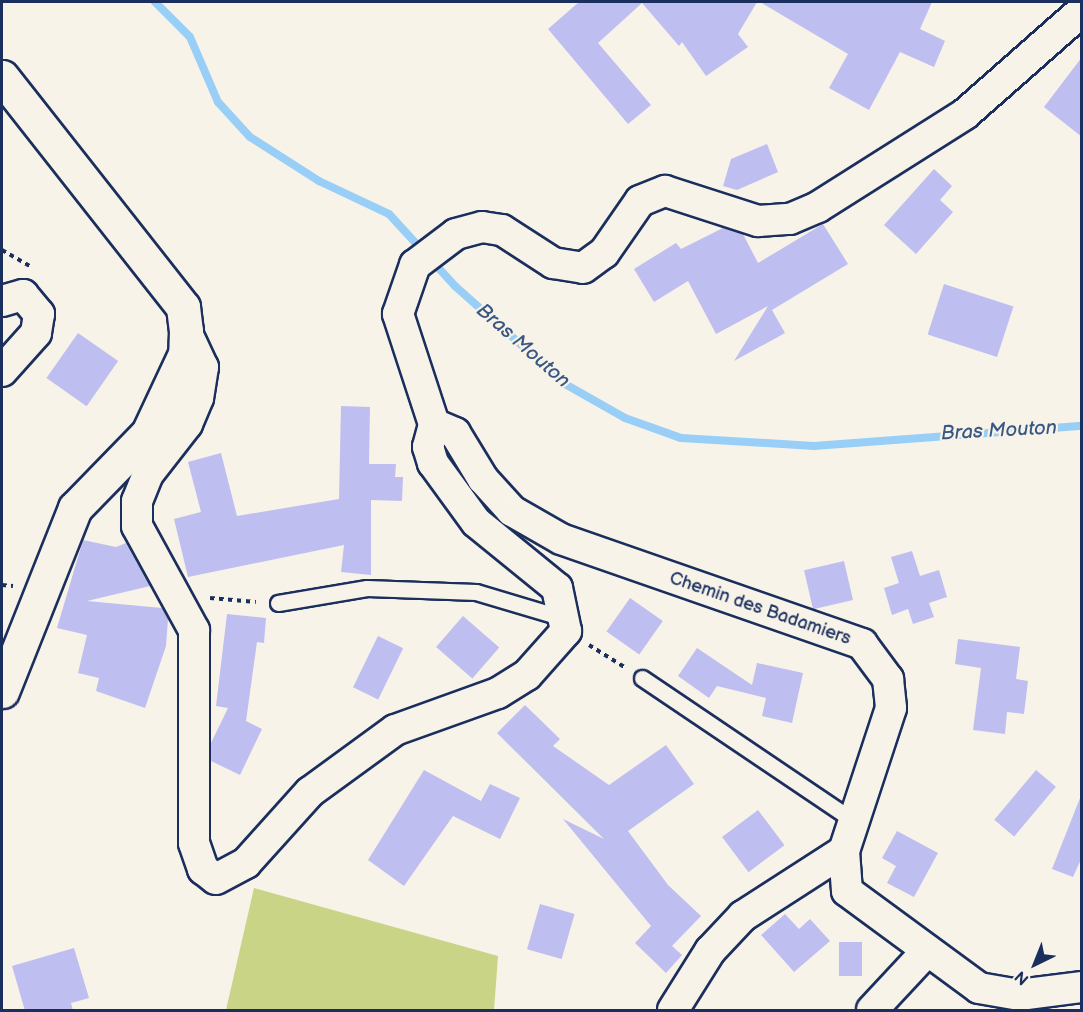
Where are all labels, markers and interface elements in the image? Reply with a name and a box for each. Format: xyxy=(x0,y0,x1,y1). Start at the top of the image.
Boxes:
water label: Bras Mouton xyxy=(471,299,575,393)
water label: Bras Mouton xyxy=(940,416,1058,446)
street label: Chemin des Badamiers xyxy=(666,568,854,650)
north arrow xyxy=(1005,934,1065,994)
text: N xyxy=(1012,966,1033,989)

